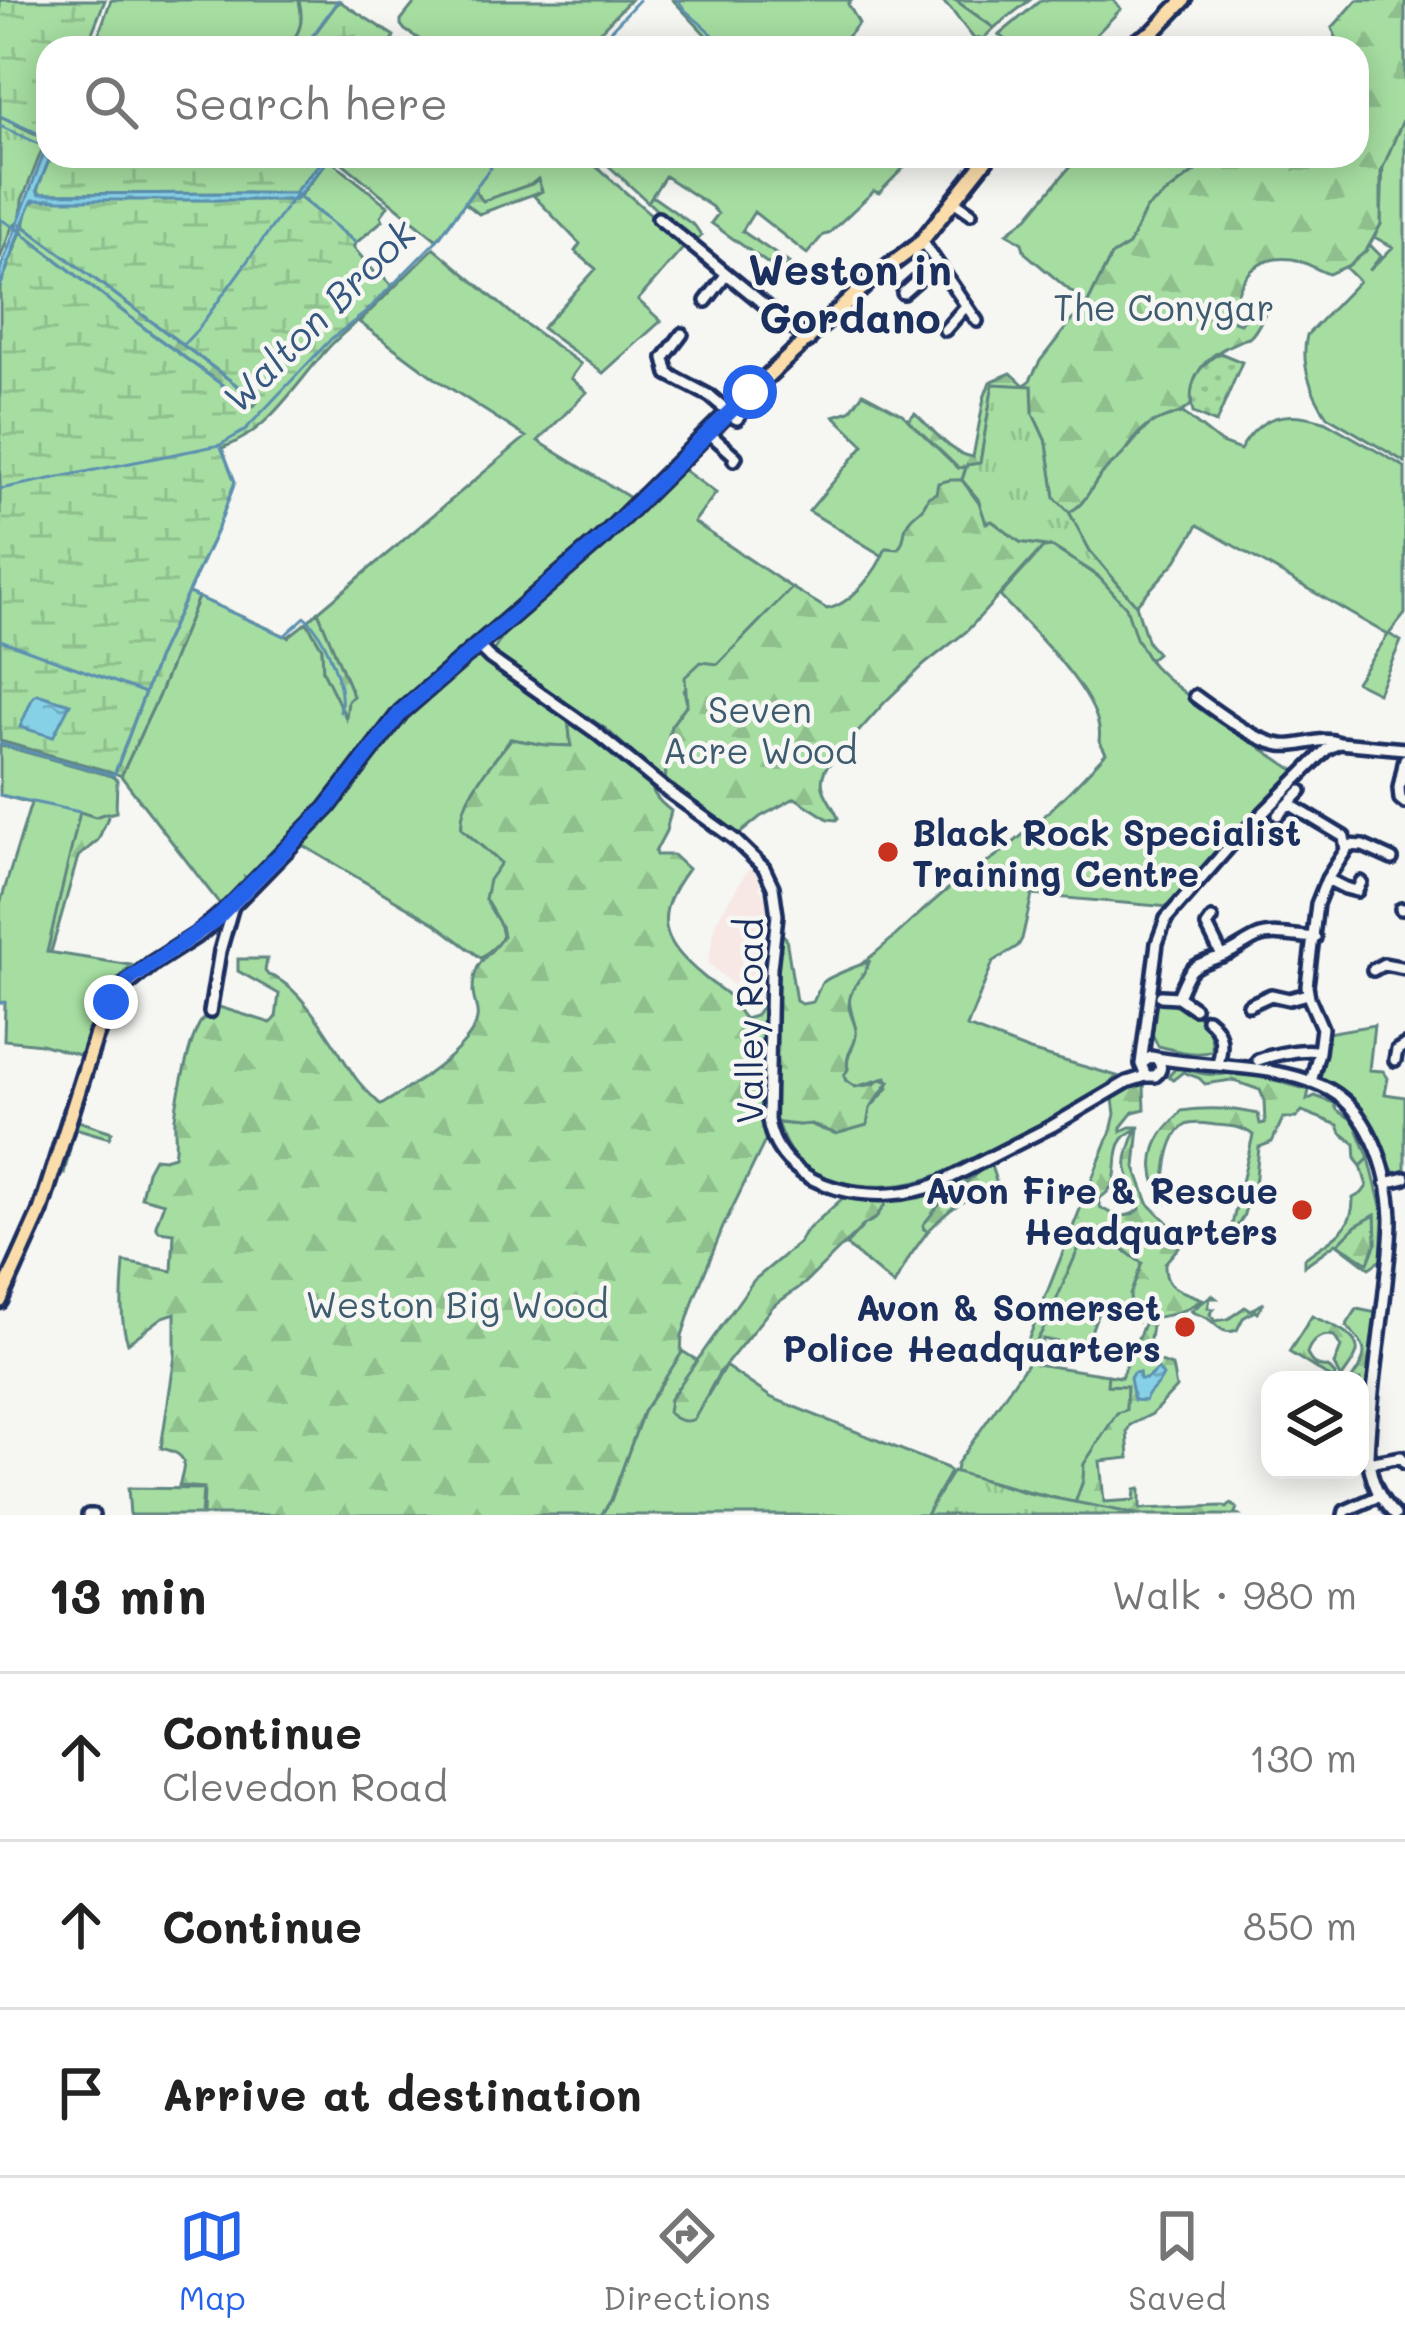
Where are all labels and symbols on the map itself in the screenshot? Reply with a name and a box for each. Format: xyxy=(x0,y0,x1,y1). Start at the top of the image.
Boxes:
water label: Walton Brook xyxy=(210,206,427,423)
district label: Weston in Gordano xyxy=(748,241,952,344)
park label: The Conygar xyxy=(1053,283,1275,331)
route start xyxy=(723,365,777,419)
park label: Seven Acre Wood xyxy=(662,685,858,773)
place label: Black Rock Specialist Training Centre xyxy=(912,808,1301,896)
marker: Black Rock Specialist Training Centre xyxy=(875,839,901,865)
street label: Valley Road xyxy=(725,918,773,1124)
route end xyxy=(84,975,138,1029)
place label: Avon Fire & Rescue Headquarters xyxy=(925,1166,1278,1254)
marker: Avon Fire & Rescue Headquarters xyxy=(1289,1197,1315,1223)
park label: Weston Big Wood xyxy=(306,1280,608,1327)
place label: Avon & Somerset Police Headquarters xyxy=(782,1283,1161,1371)
marker: Avon & Somerset Police Headquarters xyxy=(1172,1314,1198,1340)

